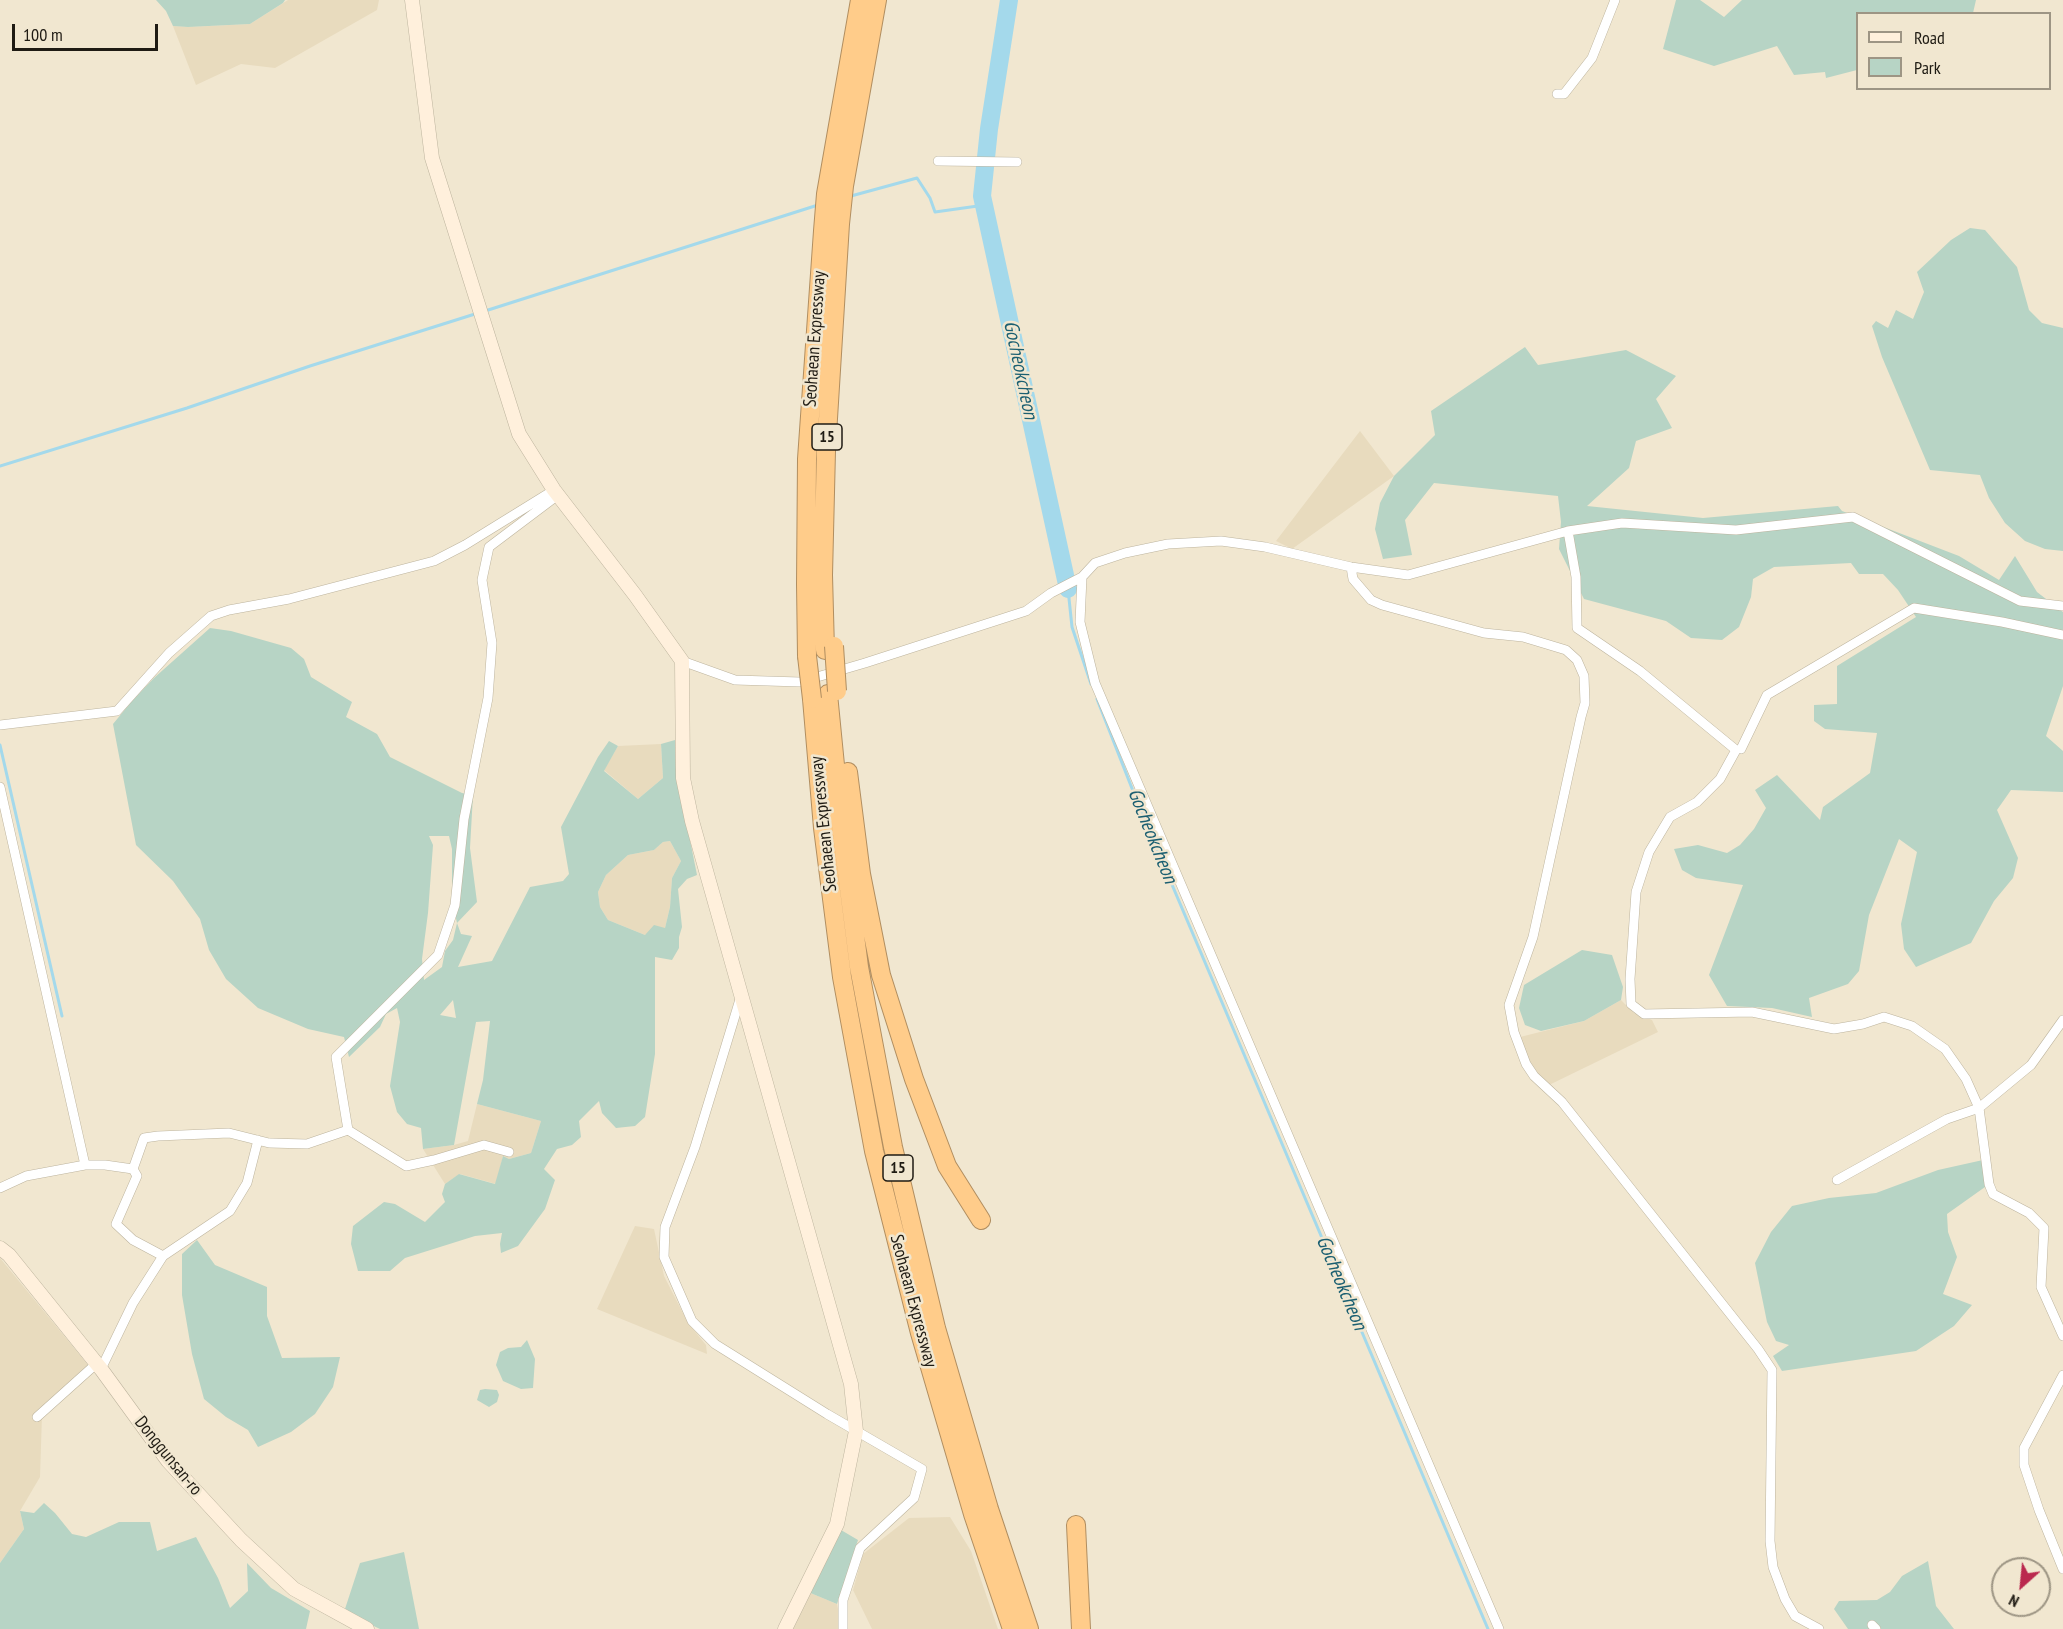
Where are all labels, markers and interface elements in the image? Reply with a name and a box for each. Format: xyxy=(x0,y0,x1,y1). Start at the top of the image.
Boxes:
scale bar xyxy=(15,12,160,50)
legend xyxy=(1856,12,2051,90)
text: 100 m xyxy=(23,23,63,46)
text: Road xyxy=(1914,26,1945,49)
text: Park xyxy=(1914,56,1941,79)
street label: Seohaean Expressway xyxy=(799,270,831,408)
water label: Gocheokcheon xyxy=(998,319,1042,421)
road number: 15 xyxy=(812,424,842,450)
street label: Seohaean Expressway xyxy=(806,755,842,893)
water label: Gocheokcheon xyxy=(1122,785,1182,887)
road number: 15 xyxy=(883,1155,913,1181)
street label: Seohaean Expressway xyxy=(885,1232,941,1370)
water label: Gocheokcheon xyxy=(1310,1232,1372,1334)
street label: Donggunsan-ro xyxy=(130,1412,206,1500)
north arrow xyxy=(1991,1557,2051,1617)
text: N xyxy=(2005,1590,2022,1612)

